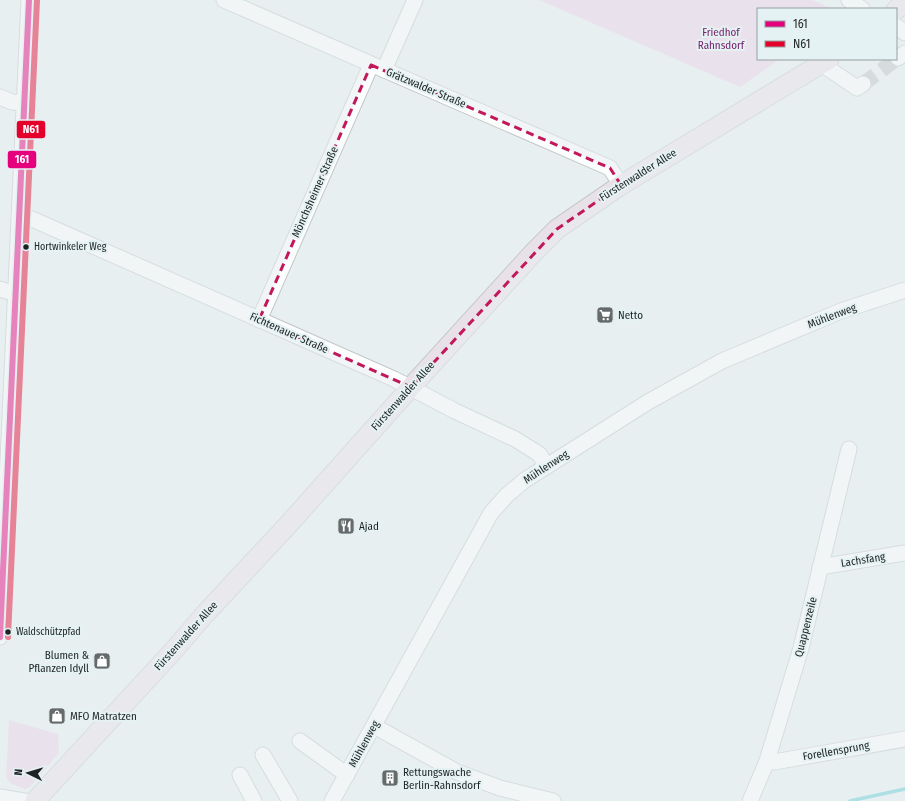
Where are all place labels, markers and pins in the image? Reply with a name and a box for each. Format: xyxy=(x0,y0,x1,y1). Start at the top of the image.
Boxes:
place label: Hortwinkeler Weg xyxy=(34,241,107,253)
marker: Hortwinkeler Weg xyxy=(21,242,31,252)
supermarket icon: Netto xyxy=(595,305,615,325)
place label: Netto xyxy=(618,309,643,322)
restaurant icon: Ajad xyxy=(336,516,356,536)
place label: Ajad xyxy=(359,520,379,533)
place label: Waldschützpfad xyxy=(16,626,81,638)
marker: Waldschützpfad xyxy=(3,627,13,637)
place label: Blumen & Pflanzen Idyll xyxy=(29,649,89,675)
shop icon: Blumen & Pflanzen Idyll xyxy=(92,651,112,671)
shop icon: MFO Matratzen xyxy=(47,706,67,726)
place label: MFO Matratzen xyxy=(70,710,137,723)
place label: Rettungswache Berlin-Rahnsdorf xyxy=(403,766,481,792)
building icon: Rettungswache Berlin-Rahnsdorf xyxy=(380,768,400,788)

